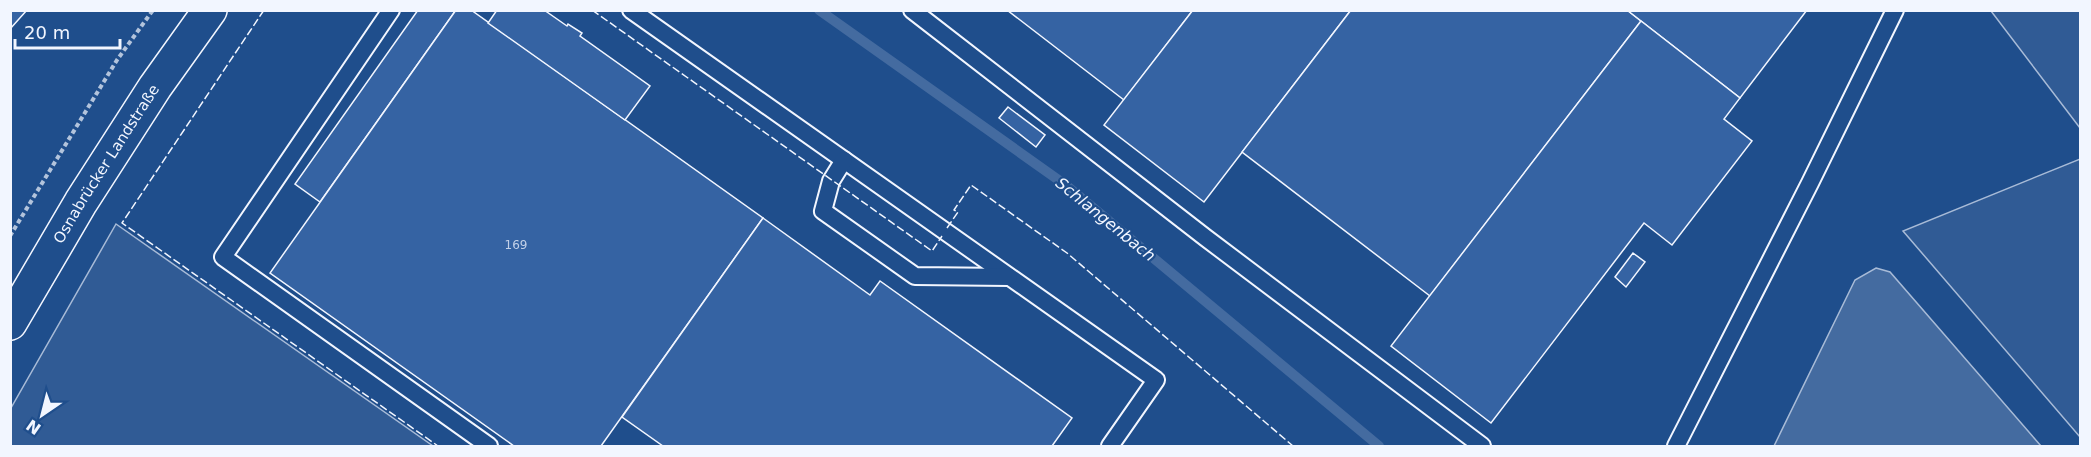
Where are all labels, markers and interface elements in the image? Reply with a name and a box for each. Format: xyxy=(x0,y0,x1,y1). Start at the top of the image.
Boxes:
scale bar xyxy=(15,12,120,50)
text: 20 m xyxy=(24,22,70,43)
street label: Osnabrücker Landstraße xyxy=(50,81,163,247)
water label: Schlangenbach xyxy=(1052,173,1159,265)
house number: 169 xyxy=(505,238,527,252)
north arrow xyxy=(12,385,72,445)
text: N xyxy=(23,415,45,438)

